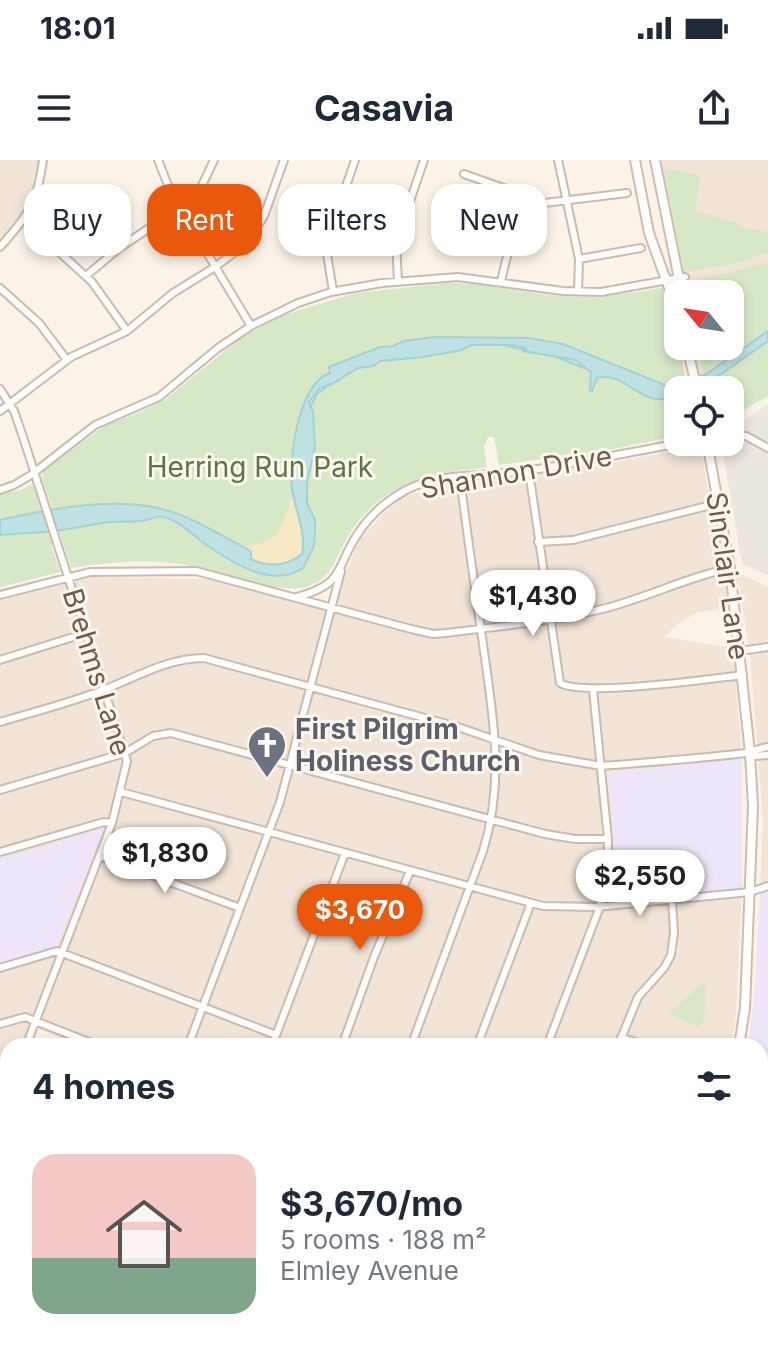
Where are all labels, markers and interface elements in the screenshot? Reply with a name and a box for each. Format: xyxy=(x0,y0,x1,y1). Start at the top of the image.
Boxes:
text: 18:01 xyxy=(40,10,116,46)
icon: menu xyxy=(32,86,76,130)
text: Casavia xyxy=(314,86,454,130)
icon: share xyxy=(692,86,736,130)
chip: Buy xyxy=(24,184,131,256)
chip: Rent xyxy=(147,184,262,256)
chip: Filters xyxy=(278,184,415,256)
chip: New xyxy=(431,184,547,256)
north arrow xyxy=(664,280,744,360)
map controls xyxy=(664,280,744,456)
button: locate xyxy=(664,376,744,456)
street label: Shannon Drive xyxy=(418,438,614,506)
park label: Herring Run Park xyxy=(147,450,373,484)
street label: Sinclair Lane xyxy=(699,490,757,662)
pin: $1,430 xyxy=(468,570,598,638)
text: $1,430 xyxy=(489,580,577,611)
street label: Brehms Lane xyxy=(55,584,139,760)
place label: First Pilgrim Holiness Church xyxy=(295,712,521,778)
church icon: First Pilgrim Holiness Church xyxy=(246,724,288,779)
pin: $1,830 xyxy=(100,827,230,895)
text: $1,830 xyxy=(121,837,209,868)
pin: $2,550 xyxy=(575,850,705,918)
text: $2,550 xyxy=(594,860,686,891)
pin: $3,670 xyxy=(295,884,425,952)
text: $3,670 xyxy=(315,894,405,925)
icon: filters xyxy=(692,1064,736,1108)
text: 4 homes xyxy=(32,1066,175,1107)
text: $3,670/mo xyxy=(280,1183,463,1224)
icon: home xyxy=(96,1186,192,1282)
text: 5 rooms · 188 m² xyxy=(280,1224,487,1255)
text: Elmley Avenue xyxy=(280,1255,459,1286)

